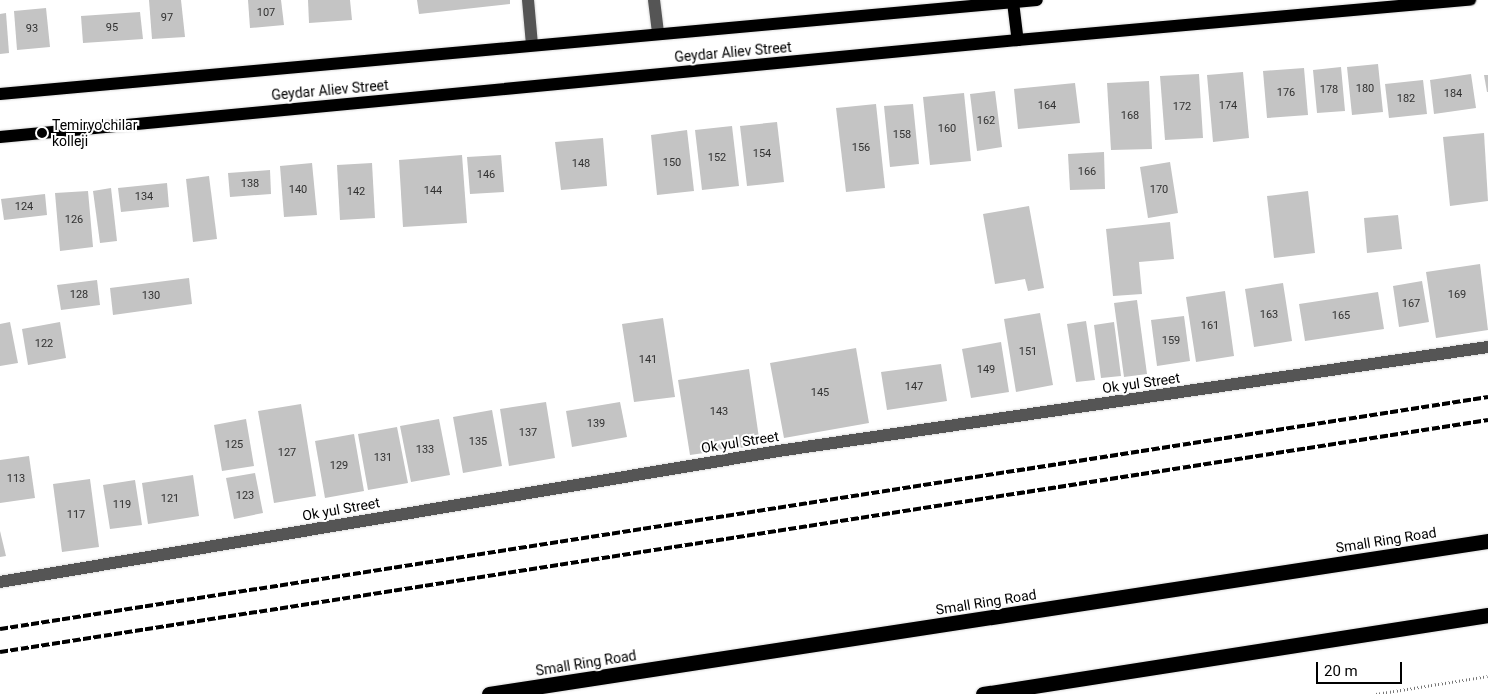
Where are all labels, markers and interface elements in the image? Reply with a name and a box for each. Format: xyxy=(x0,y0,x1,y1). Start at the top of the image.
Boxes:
house number: 107 xyxy=(257,6,275,20)
house number: 97 xyxy=(161,11,173,25)
house number: 95 xyxy=(106,21,118,35)
house number: 93 xyxy=(26,22,38,36)
street label: Geydar Aliev Street xyxy=(674,39,792,65)
street label: Geydar Aliev Street xyxy=(271,77,389,103)
house number: 180 xyxy=(1356,82,1374,96)
house number: 178 xyxy=(1320,83,1338,97)
house number: 176 xyxy=(1277,86,1295,100)
house number: 184 xyxy=(1444,87,1462,101)
house number: 182 xyxy=(1397,92,1415,106)
house number: 164 xyxy=(1038,99,1056,113)
house number: 174 xyxy=(1219,99,1237,113)
house number: 172 xyxy=(1173,100,1191,114)
house number: 168 xyxy=(1121,109,1139,123)
house number: 162 xyxy=(977,114,995,128)
place label: Temiryo'chilar kolleji xyxy=(52,117,137,150)
house number: 160 xyxy=(938,122,956,136)
marker: Temiryo'chilar kolleji xyxy=(36,127,48,139)
house number: 158 xyxy=(893,128,911,142)
house number: 156 xyxy=(852,141,870,155)
house number: 154 xyxy=(753,147,771,161)
house number: 152 xyxy=(708,151,726,165)
house number: 150 xyxy=(663,156,681,170)
house number: 148 xyxy=(572,157,590,171)
house number: 166 xyxy=(1078,165,1096,179)
house number: 146 xyxy=(477,168,495,182)
house number: 138 xyxy=(241,177,259,191)
house number: 140 xyxy=(289,183,307,197)
house number: 170 xyxy=(1150,183,1168,197)
house number: 144 xyxy=(424,184,442,198)
house number: 142 xyxy=(347,185,365,199)
house number: 134 xyxy=(135,190,153,204)
house number: 124 xyxy=(15,200,33,214)
house number: 126 xyxy=(65,213,83,227)
house number: 128 xyxy=(70,288,88,302)
house number: 169 xyxy=(1448,288,1466,302)
house number: 130 xyxy=(142,289,160,303)
house number: 167 xyxy=(1402,297,1420,311)
house number: 163 xyxy=(1260,308,1278,322)
house number: 165 xyxy=(1332,309,1350,323)
house number: 161 xyxy=(1201,319,1219,333)
house number: 159 xyxy=(1162,334,1180,348)
house number: 122 xyxy=(35,337,53,351)
house number: 151 xyxy=(1019,345,1037,359)
house number: 141 xyxy=(639,353,657,367)
house number: 149 xyxy=(977,363,995,377)
street label: Ok yul Street xyxy=(1101,369,1181,397)
house number: 147 xyxy=(905,380,923,394)
house number: 145 xyxy=(811,386,829,400)
house number: 143 xyxy=(710,405,728,419)
house number: 139 xyxy=(587,417,605,431)
house number: 137 xyxy=(519,426,537,440)
street label: Ok yul Street xyxy=(700,428,780,456)
house number: 135 xyxy=(469,435,487,449)
house number: 125 xyxy=(225,438,243,452)
house number: 133 xyxy=(416,443,434,457)
house number: 127 xyxy=(278,446,296,460)
house number: 131 xyxy=(374,451,392,465)
house number: 129 xyxy=(330,459,348,473)
house number: 113 xyxy=(7,472,25,486)
house number: 123 xyxy=(236,489,254,503)
house number: 121 xyxy=(161,492,179,506)
street label: Ok yul Street xyxy=(301,494,381,524)
house number: 119 xyxy=(113,498,131,512)
house number: 117 xyxy=(67,508,85,522)
street label: Small Ring Road xyxy=(1334,524,1438,556)
street label: Small Ring Road xyxy=(934,586,1038,618)
street label: Small Ring Road xyxy=(534,647,638,679)
scale bar xyxy=(1318,652,1404,684)
text: 20 m xyxy=(1324,662,1358,680)

